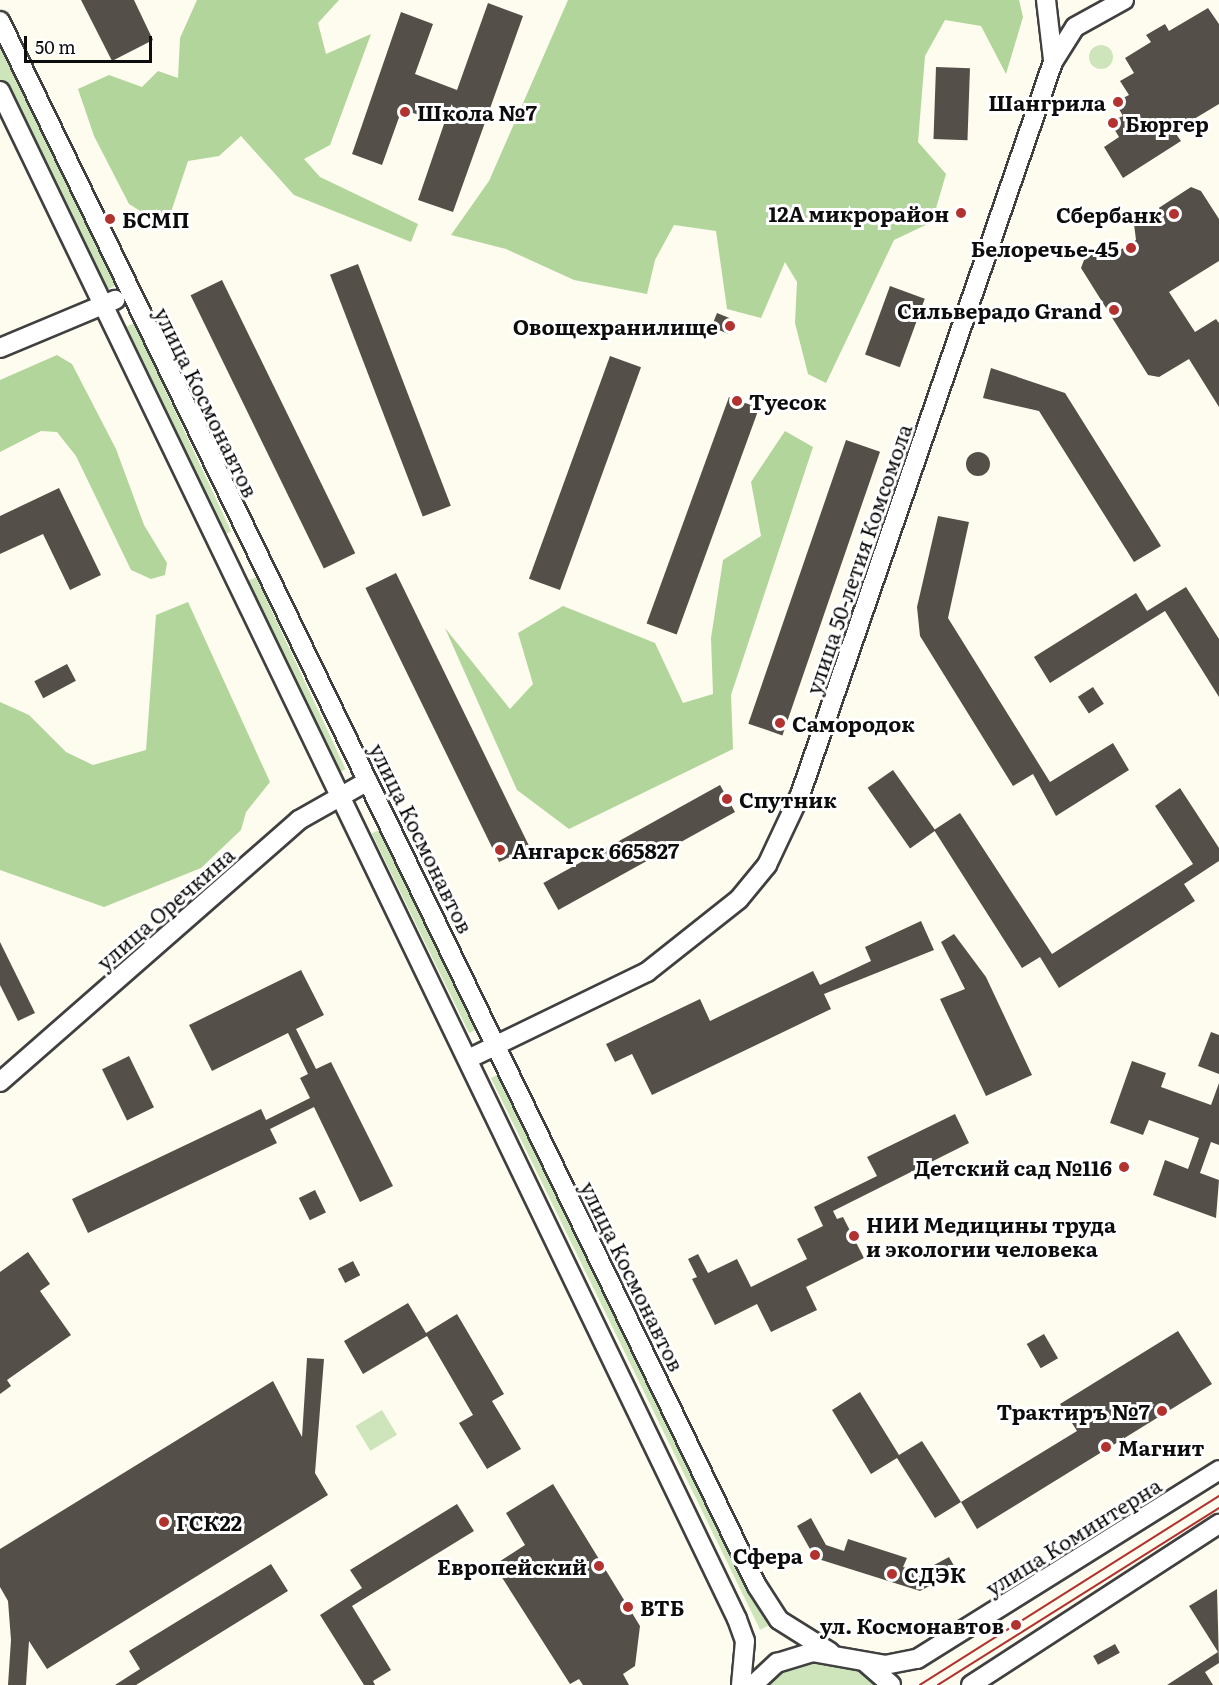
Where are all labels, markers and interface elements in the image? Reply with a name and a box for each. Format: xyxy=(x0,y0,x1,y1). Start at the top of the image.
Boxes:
scale bar xyxy=(27,24,154,62)
text: 50 m xyxy=(35,33,76,60)
place label: Шангрила xyxy=(988,89,1106,115)
marker: Шангрила xyxy=(1111,95,1125,109)
place label: Школа №7 xyxy=(417,99,537,125)
marker: Школа №7 xyxy=(398,105,412,119)
place label: Бюргер xyxy=(1125,110,1209,136)
marker: Бюргер xyxy=(1106,116,1120,130)
place label: 12А микрорайон xyxy=(769,200,949,226)
place label: Сбербанк xyxy=(1056,201,1162,227)
place label: БСМП xyxy=(122,206,190,232)
marker: 12А микрорайон xyxy=(954,206,968,220)
marker: Сбербанк xyxy=(1167,207,1181,221)
marker: БСМП xyxy=(103,212,117,226)
place label: Белоречье-45 xyxy=(971,235,1119,261)
marker: Белоречье-45 xyxy=(1124,241,1138,255)
place label: Сильверадо Grand xyxy=(897,297,1102,323)
street label: улица Космонавтов xyxy=(150,303,264,501)
marker: Сильверадо Grand xyxy=(1107,303,1121,317)
place label: Овощехранилище xyxy=(513,313,718,339)
marker: Овощехранилище xyxy=(723,319,737,333)
place label: Туесок xyxy=(749,388,827,414)
marker: Туесок xyxy=(730,394,744,408)
street label: улица 50-летия Комсомола xyxy=(800,420,916,698)
place label: Самородок xyxy=(792,710,915,736)
marker: Самородок xyxy=(773,716,787,730)
street label: улица Космонавтов xyxy=(365,739,479,937)
place label: Спутник xyxy=(739,786,837,812)
marker: Спутник xyxy=(720,792,734,806)
place label: Ангарск 665827 xyxy=(512,837,679,863)
street label: улица Оречкина xyxy=(91,841,239,975)
marker: Ангарск 665827 xyxy=(493,843,507,857)
place label: Детский сад №116 xyxy=(914,1154,1112,1180)
marker: Детский сад №116 xyxy=(1117,1160,1131,1174)
street label: улица Космонавтов xyxy=(576,1177,690,1375)
place label: НИИ Медицины труда и экологии человека xyxy=(866,1211,1116,1261)
marker: НИИ Медицины труда и экологии человека xyxy=(847,1229,861,1243)
place label: Трактиръ №7 xyxy=(997,1398,1150,1424)
marker: Трактиръ №7 xyxy=(1155,1404,1169,1418)
place label: Магнит xyxy=(1118,1434,1204,1460)
marker: Магнит xyxy=(1099,1440,1113,1454)
street label: улица Коминтерна xyxy=(981,1472,1165,1600)
place label: ГСК22 xyxy=(176,1509,242,1535)
marker: ГСК22 xyxy=(157,1515,171,1529)
place label: Сфера xyxy=(733,1542,803,1568)
marker: Сфера xyxy=(808,1548,822,1562)
place label: Европейский xyxy=(437,1553,587,1579)
marker: Европейский xyxy=(592,1559,606,1573)
place label: СДЭК xyxy=(904,1561,966,1587)
marker: СДЭК xyxy=(885,1567,899,1581)
place label: ВТБ xyxy=(640,1594,684,1620)
marker: ВТБ xyxy=(621,1600,635,1614)
place label: ул. Космонавтов xyxy=(820,1612,1004,1638)
marker: ул. Космонавтов xyxy=(1009,1618,1023,1632)

